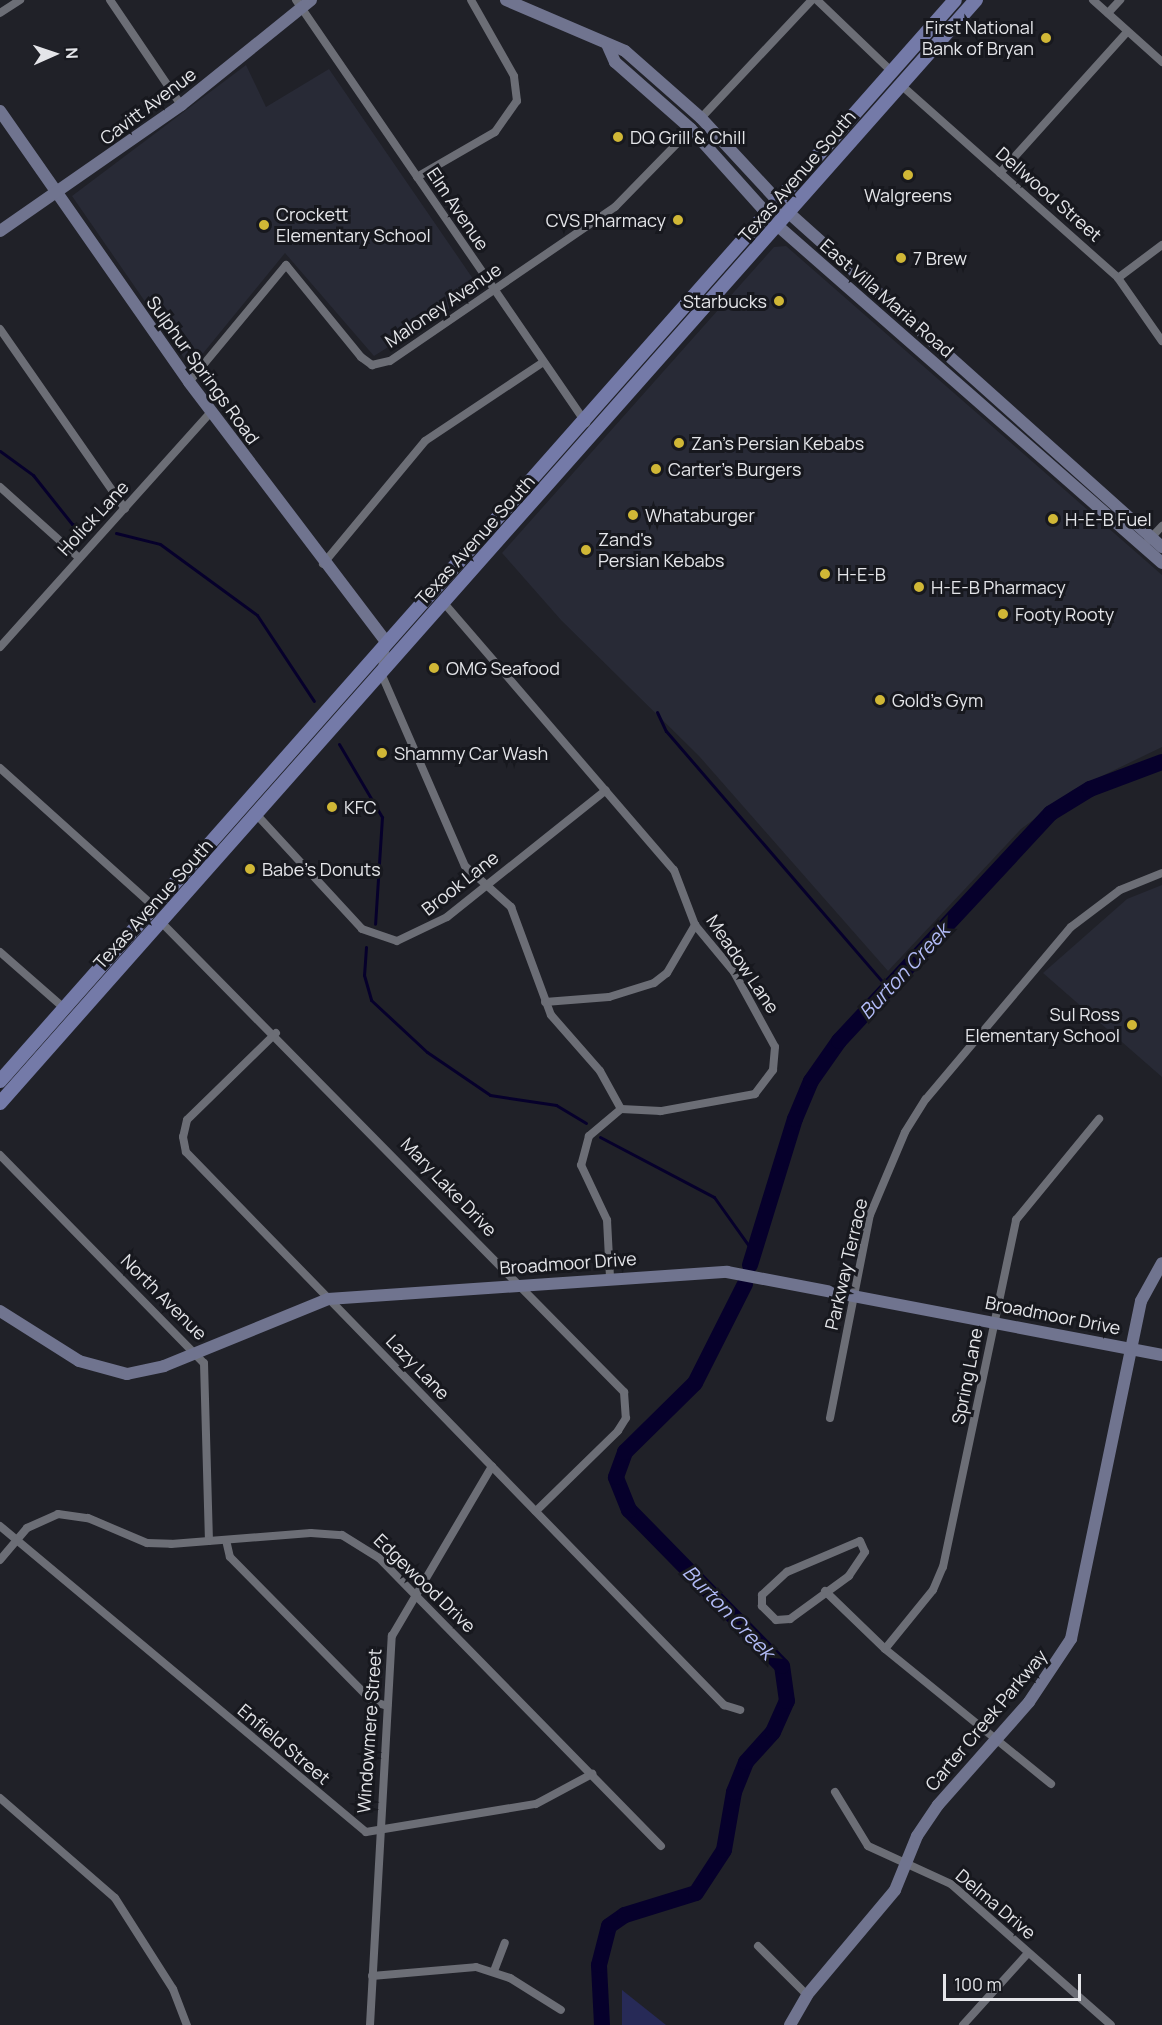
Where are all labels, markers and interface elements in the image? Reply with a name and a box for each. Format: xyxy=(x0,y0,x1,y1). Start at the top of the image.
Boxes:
place label: First National Bank of Bryan xyxy=(922,17,1034,60)
north arrow xyxy=(24,24,84,84)
marker: First National Bank of Bryan xyxy=(1039,31,1053,45)
text: N xyxy=(61,47,83,59)
street label: Cavitt Avenue xyxy=(96,63,200,149)
street label: Texas Avenue South xyxy=(734,106,860,246)
place label: DQ Grill & Chill xyxy=(630,126,746,148)
marker: DQ Grill & Chill xyxy=(611,130,625,144)
street label: Dellwood Street xyxy=(992,142,1106,246)
street label: Elm Avenue xyxy=(422,164,494,254)
marker: Walgreens xyxy=(901,168,915,182)
place label: Walgreens xyxy=(864,184,952,206)
place label: Crockett Elementary School xyxy=(276,204,431,246)
place label: CVS Pharmacy xyxy=(546,209,666,231)
marker: CVS Pharmacy xyxy=(671,213,685,227)
marker: Crockett Elementary School xyxy=(257,218,271,232)
street label: East Villa Maria Road xyxy=(816,234,958,362)
place label: 7 Brew xyxy=(913,247,967,269)
marker: 7 Brew xyxy=(894,251,908,265)
street label: Maloney Avenue xyxy=(381,258,505,352)
place label: Starbucks xyxy=(683,290,767,312)
street label: Sulphur Springs Road xyxy=(142,292,264,448)
marker: Starbucks xyxy=(772,294,786,308)
place label: Zan's Persian Kebabs xyxy=(691,432,864,454)
marker: Zan's Persian Kebabs xyxy=(672,436,686,450)
place label: Carter's Burgers xyxy=(668,458,801,480)
marker: Carter's Burgers xyxy=(649,462,663,476)
street label: Texas Avenue South xyxy=(411,471,539,609)
street label: Holick Lane xyxy=(53,476,133,560)
place label: Whataburger xyxy=(645,504,755,526)
marker: Whataburger xyxy=(626,508,640,522)
place label: H-E-B Fuel xyxy=(1065,508,1152,530)
marker: H-E-B Fuel xyxy=(1046,512,1060,526)
place label: Zand's Persian Kebabs xyxy=(598,529,725,572)
marker: Zand's Persian Kebabs xyxy=(579,543,593,557)
place label: H-E-B xyxy=(837,563,886,585)
marker: H-E-B xyxy=(818,567,832,581)
place label: H-E-B Pharmacy xyxy=(931,576,1066,598)
marker: H-E-B Pharmacy xyxy=(912,580,926,594)
place label: Footy Rooty xyxy=(1015,603,1114,625)
marker: Footy Rooty xyxy=(996,607,1010,621)
place label: OMG Seafood xyxy=(446,657,560,679)
marker: OMG Seafood xyxy=(427,661,441,675)
place label: Gold's Gym xyxy=(892,689,983,711)
marker: Gold's Gym xyxy=(873,693,887,707)
place label: Shammy Car Wash xyxy=(394,742,548,764)
marker: Shammy Car Wash xyxy=(375,746,389,760)
place label: KFC xyxy=(344,796,377,818)
marker: KFC xyxy=(325,800,339,814)
street label: Texas Avenue South xyxy=(89,835,217,973)
street label: Brook Lane xyxy=(417,846,503,920)
place label: Babe's Donuts xyxy=(262,858,380,880)
marker: Babe's Donuts xyxy=(243,862,257,876)
street label: Meadow Lane xyxy=(702,911,784,1017)
water label: Burton Creek xyxy=(854,918,954,1024)
place label: Sul Ross Elementary School xyxy=(965,1004,1120,1046)
marker: Sul Ross Elementary School xyxy=(1125,1018,1139,1032)
street label: Mary Lake Drive xyxy=(397,1133,501,1241)
street label: Parkway Terrace xyxy=(820,1196,872,1332)
street label: Broadmoor Drive xyxy=(499,1247,637,1279)
street label: North Avenue xyxy=(117,1250,211,1344)
street label: Broadmoor Drive xyxy=(984,1291,1122,1339)
street label: Spring Lane xyxy=(947,1326,987,1426)
street label: Lazy Lane xyxy=(382,1330,454,1404)
street label: Edgewood Drive xyxy=(370,1529,480,1637)
water label: Burton Creek xyxy=(678,1560,780,1664)
street label: Carter Creek Parkway xyxy=(921,1645,1051,1795)
street label: Windowmere Street xyxy=(352,1648,386,1814)
street label: Enfield Street xyxy=(234,1699,334,1789)
street label: Delma Drive xyxy=(952,1864,1040,1944)
scale bar xyxy=(946,1962,1084,2000)
text: 100 m xyxy=(954,1972,1002,1996)

